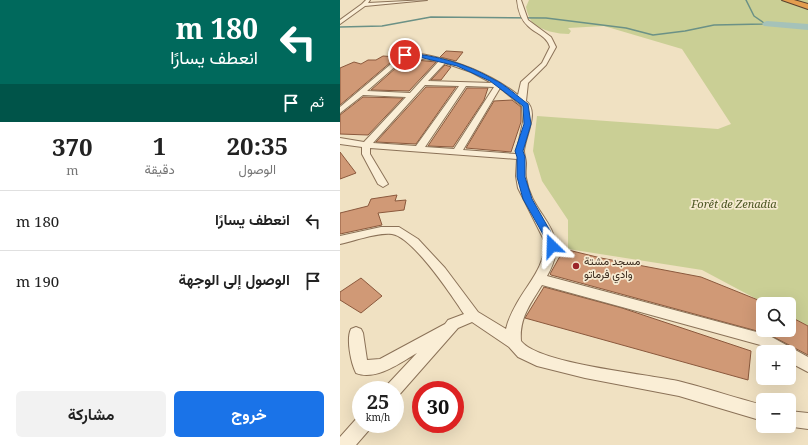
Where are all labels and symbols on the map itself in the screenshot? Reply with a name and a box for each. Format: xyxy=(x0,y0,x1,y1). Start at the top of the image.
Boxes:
pin xyxy=(388,38,422,72)
park label: Forêt de Zenadia xyxy=(690,196,777,211)
position arrow xyxy=(531,225,573,267)
place label: مسجد مشتة وادي فرماتو xyxy=(584,253,641,284)
marker: مسجد مشتة وادي فرماتو xyxy=(571,261,581,271)
speed limit sign: 30 xyxy=(412,381,464,433)

